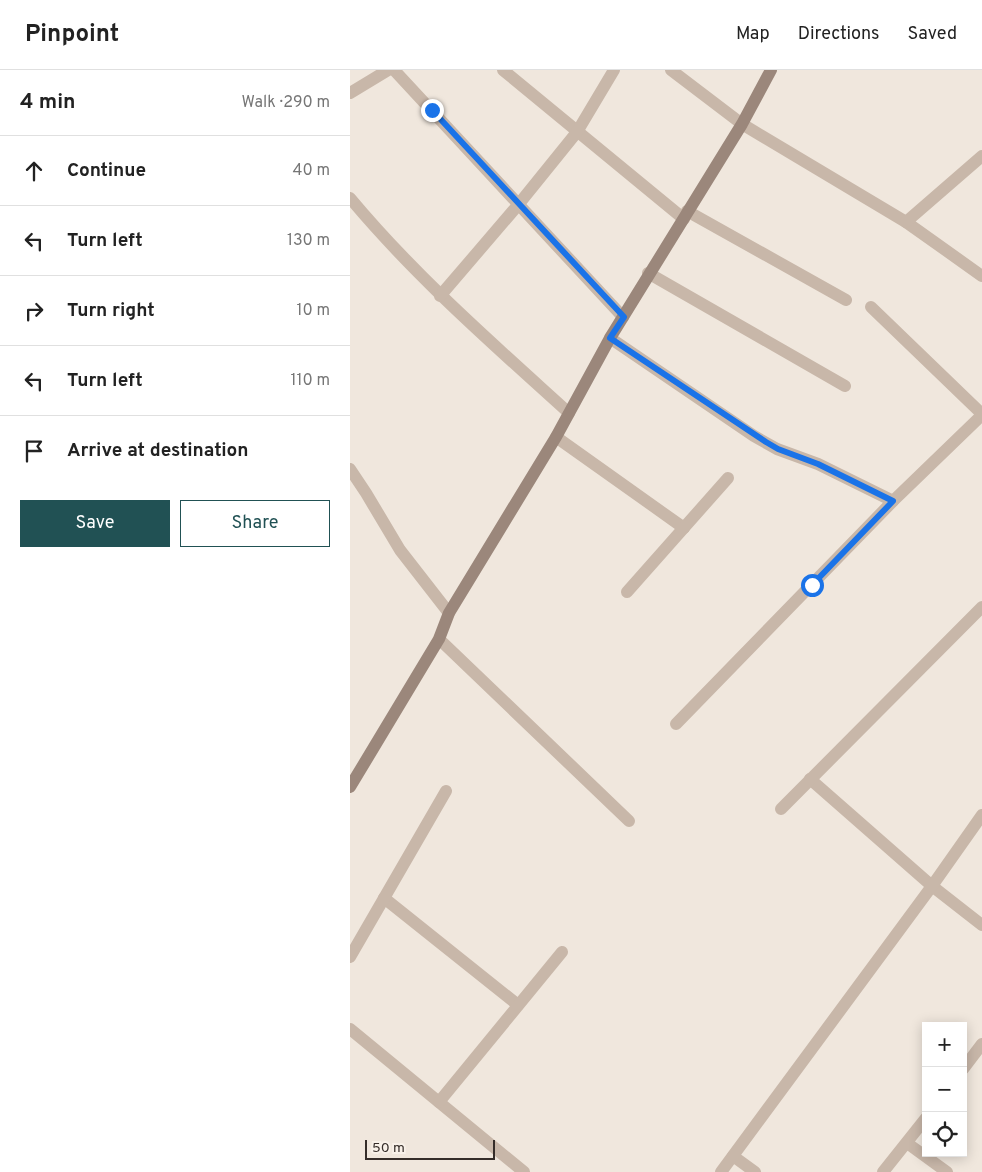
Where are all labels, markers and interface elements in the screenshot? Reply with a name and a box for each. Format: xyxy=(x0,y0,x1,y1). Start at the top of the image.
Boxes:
text: Pinpoint xyxy=(25,20,119,50)
text: Map xyxy=(736,23,770,46)
text: Directions xyxy=(798,23,880,46)
text: Saved xyxy=(908,23,957,46)
text: 4 min xyxy=(20,89,76,116)
text: Walk · 290 m xyxy=(242,93,330,113)
route end xyxy=(421,99,444,122)
icon: ahead xyxy=(20,157,48,185)
text: Continue xyxy=(67,159,146,183)
text: 40 m xyxy=(292,161,330,181)
icon: left xyxy=(20,227,48,255)
text: Turn left xyxy=(67,229,143,253)
text: 130 m xyxy=(287,231,330,251)
icon: right xyxy=(20,297,48,325)
text: Turn right xyxy=(67,299,155,323)
text: 10 m xyxy=(296,301,330,321)
icon: left xyxy=(20,367,48,395)
text: Turn left xyxy=(67,369,143,393)
text: 110 m xyxy=(290,371,330,391)
icon: arrive xyxy=(20,437,48,465)
text: Arrive at destination xyxy=(67,439,248,463)
button: Save xyxy=(20,500,170,547)
button: Share xyxy=(180,500,330,547)
route start xyxy=(801,574,824,597)
map controls xyxy=(922,1022,967,1157)
button: + xyxy=(922,1022,967,1067)
button: − xyxy=(922,1067,967,1112)
button: locate xyxy=(922,1112,967,1157)
scale bar xyxy=(365,1137,495,1160)
text: 50 m xyxy=(372,1140,405,1157)

